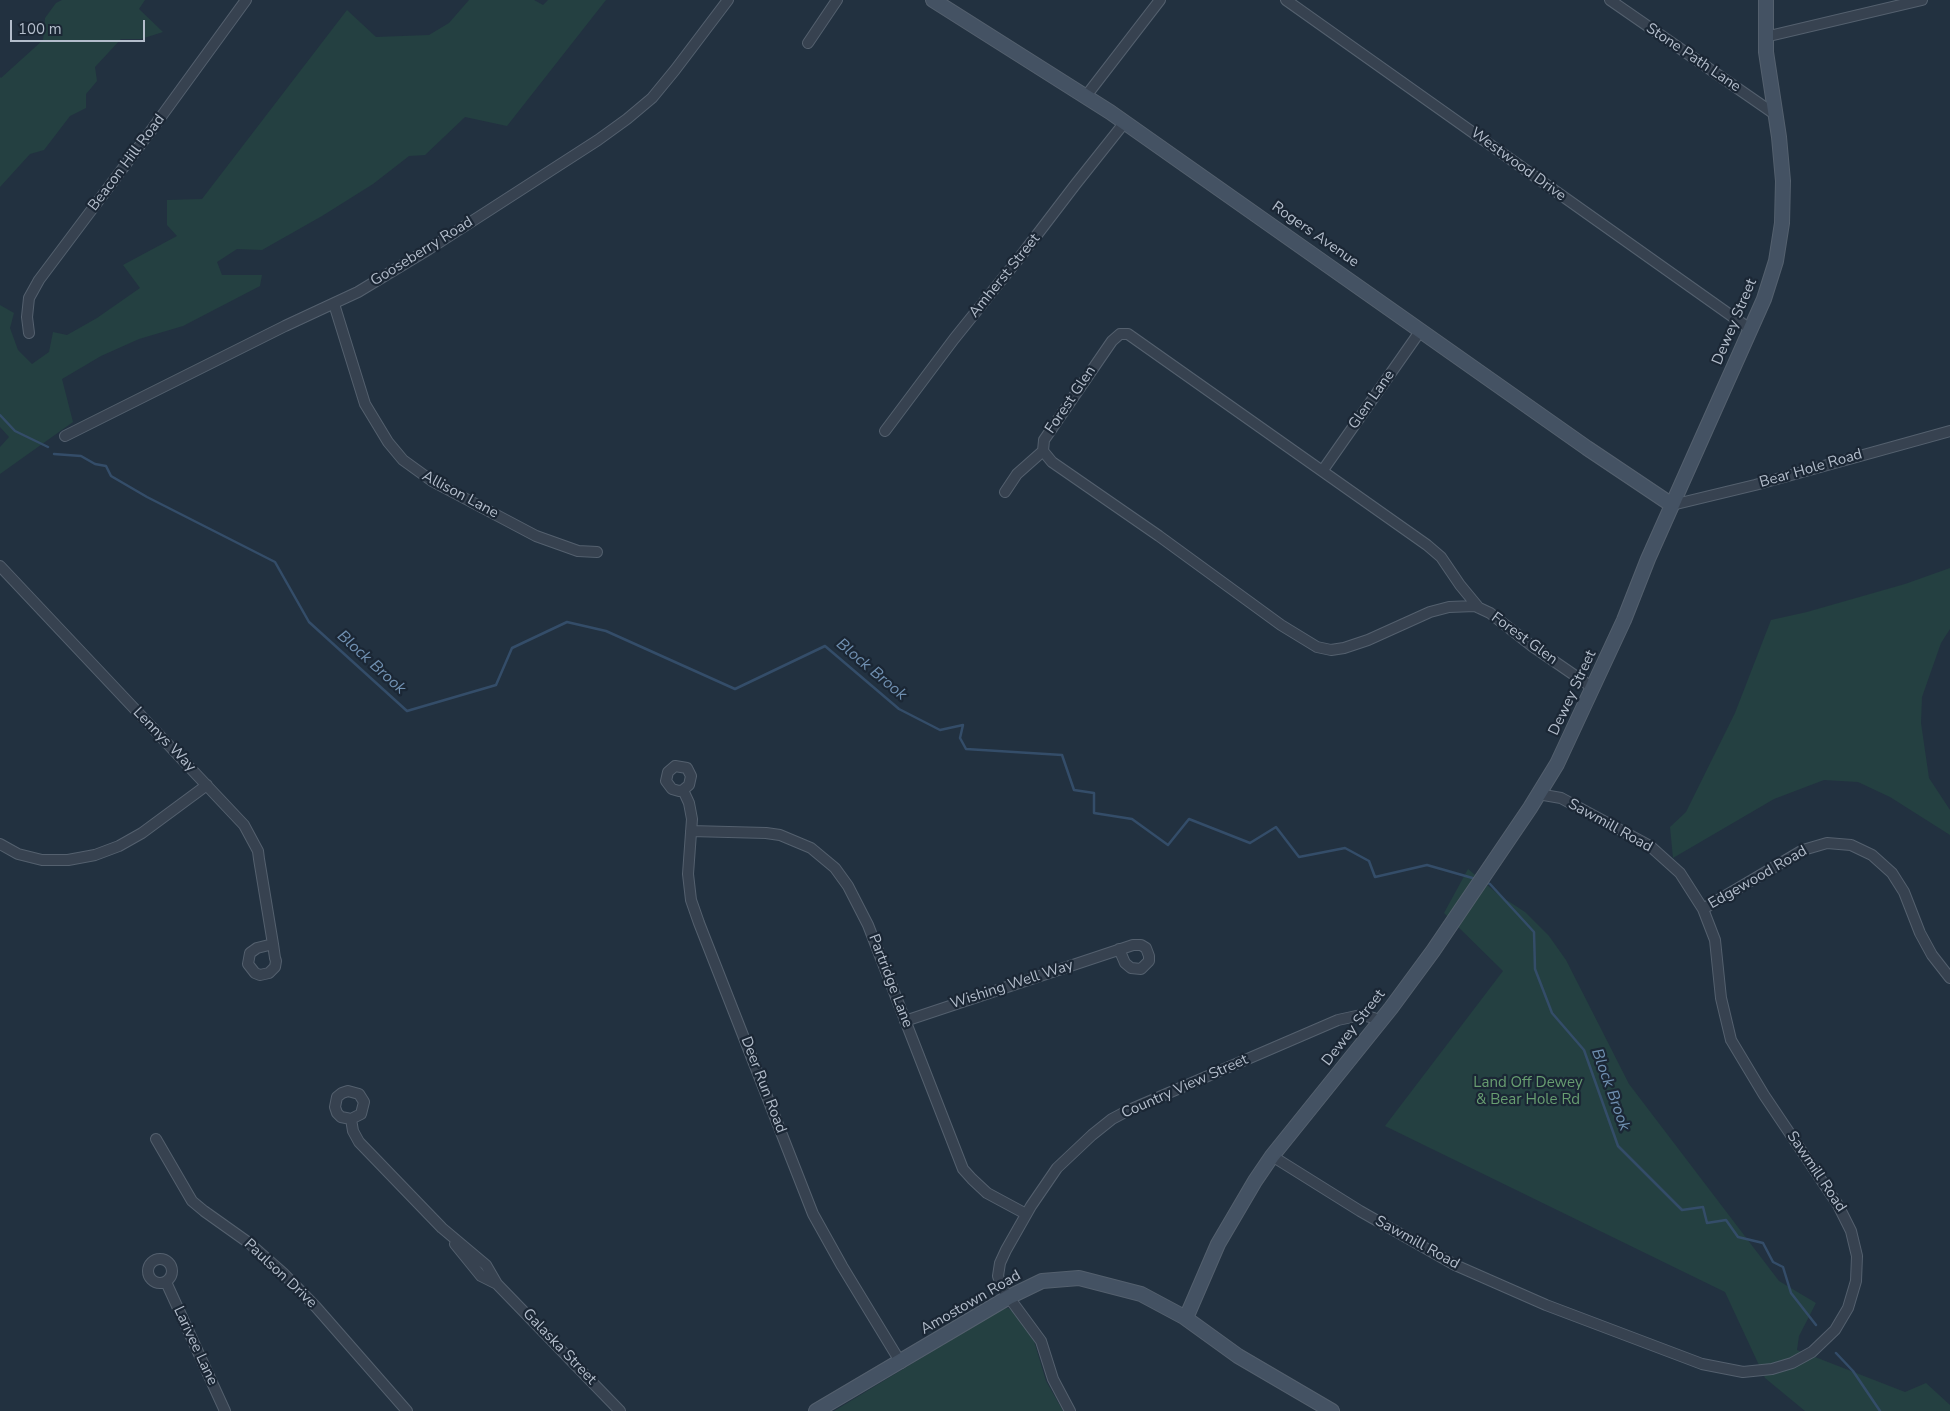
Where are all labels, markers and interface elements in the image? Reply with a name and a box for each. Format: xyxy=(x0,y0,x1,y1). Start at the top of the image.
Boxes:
scale bar xyxy=(12,10,148,42)
text: 100 m xyxy=(18,19,62,39)
street label: Stone Path Lane xyxy=(1642,20,1744,96)
street label: Beacon Hill Road xyxy=(85,111,169,215)
street label: Westwood Drive xyxy=(1467,124,1569,206)
street label: Rogers Avenue xyxy=(1268,198,1362,272)
street label: Gooseberry Road xyxy=(368,213,476,291)
street label: Amherst Street xyxy=(966,230,1044,322)
street label: Dewey Street xyxy=(1709,276,1761,368)
street label: Forest Glen xyxy=(1042,363,1100,437)
street label: Glen Lane xyxy=(1345,367,1399,433)
street label: Bear Hole Road xyxy=(1758,446,1864,492)
street label: Allison Lane xyxy=(419,467,501,523)
street label: Forest Glen xyxy=(1487,609,1561,669)
water label: Block Brook xyxy=(333,627,409,699)
water label: Block Brook xyxy=(832,635,910,705)
street label: Dewey Street xyxy=(1545,648,1601,738)
street label: Lennys Way xyxy=(129,704,199,776)
street label: Sawmill Road xyxy=(1565,795,1655,857)
street label: Edgewood Road xyxy=(1706,843,1810,913)
street label: Partridge Lane xyxy=(864,932,916,1030)
street label: Wishing Well Way xyxy=(948,957,1076,1013)
street label: Dewey Street xyxy=(1319,986,1389,1070)
street label: Deer Run Road xyxy=(736,1034,790,1136)
water label: Block Brook xyxy=(1586,1046,1634,1134)
street label: Country View Street xyxy=(1119,1051,1251,1123)
park label: Land Off Dewey & Bear Hole Rd xyxy=(1473,1074,1583,1109)
street label: Sawmill Road xyxy=(1782,1128,1850,1216)
street label: Sawmill Road xyxy=(1372,1212,1462,1274)
street label: Paulson Drive xyxy=(240,1236,320,1312)
street label: Amostown Road xyxy=(918,1267,1024,1339)
street label: Larivee Lane xyxy=(169,1304,221,1388)
street label: Galaska Street xyxy=(518,1305,600,1389)

